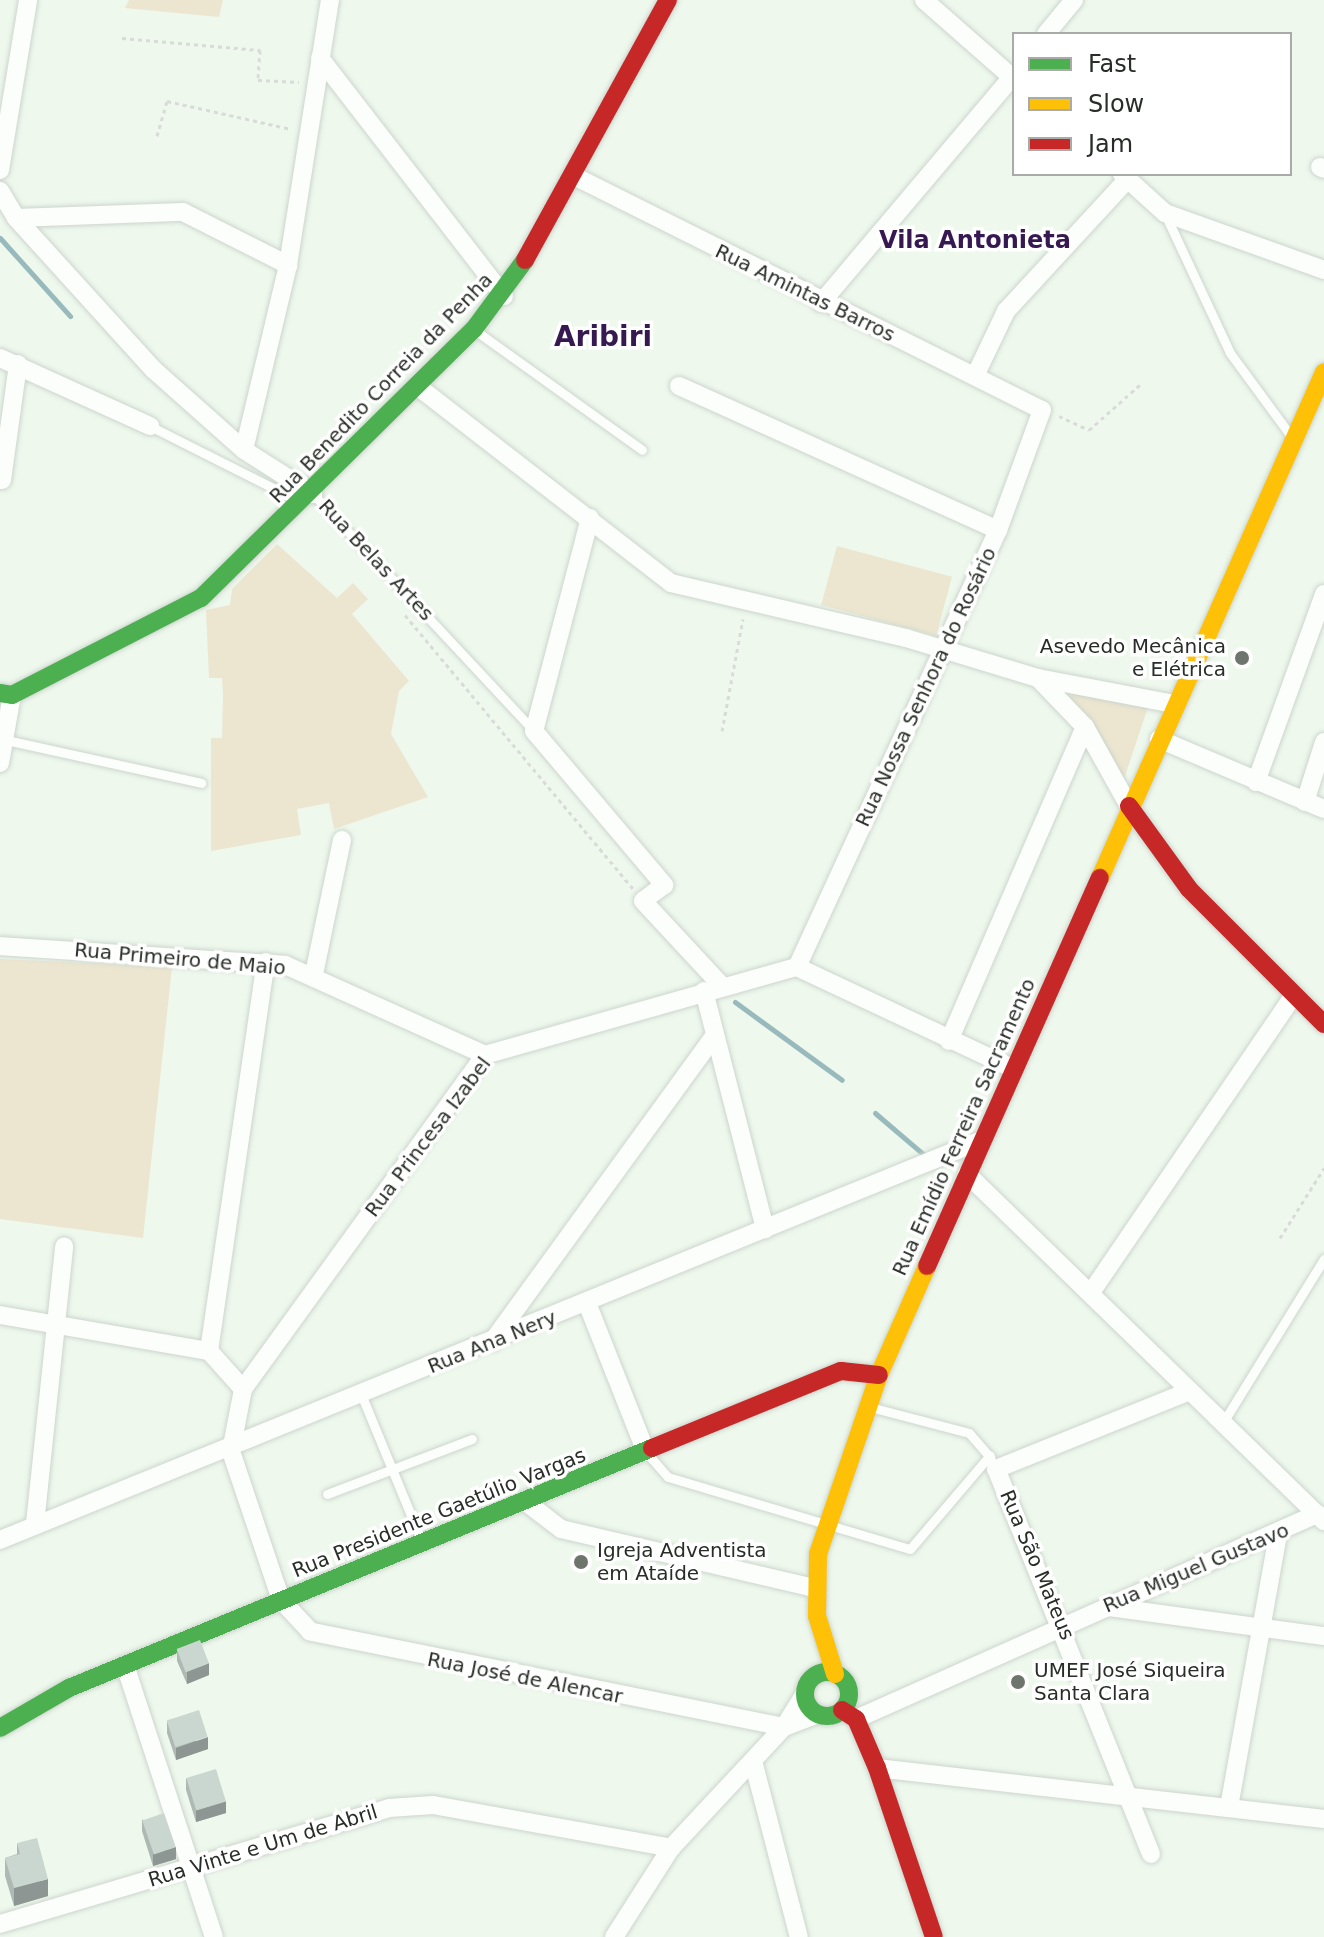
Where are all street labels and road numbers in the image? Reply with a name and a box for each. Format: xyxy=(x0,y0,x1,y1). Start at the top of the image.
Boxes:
street label: Rua Amintas Barros xyxy=(711,239,899,347)
street label: Rua Benedito Correia da Penha xyxy=(264,268,498,508)
street label: Rua Belas Artes xyxy=(314,494,438,626)
street label: Rua Nossa Senhora do Rosário xyxy=(851,543,1001,831)
street label: Rua Primeiro de Maio xyxy=(73,938,287,980)
street label: Rua Emídio Ferreira Sacramento xyxy=(887,975,1041,1279)
street label: Rua Princesa Izabel xyxy=(360,1052,496,1222)
street label: Rua Ana Nery xyxy=(424,1305,560,1379)
street label: Rua Presidente Gaetúlio Vargas xyxy=(289,1443,589,1583)
street label: Rua São Mateus xyxy=(995,1486,1079,1644)
street label: Rua Miguel Gustavo xyxy=(1100,1518,1292,1618)
street label: Rua José de Alencar xyxy=(425,1647,625,1709)
street label: Rua Vinte e Um de Abril xyxy=(145,1800,381,1892)

